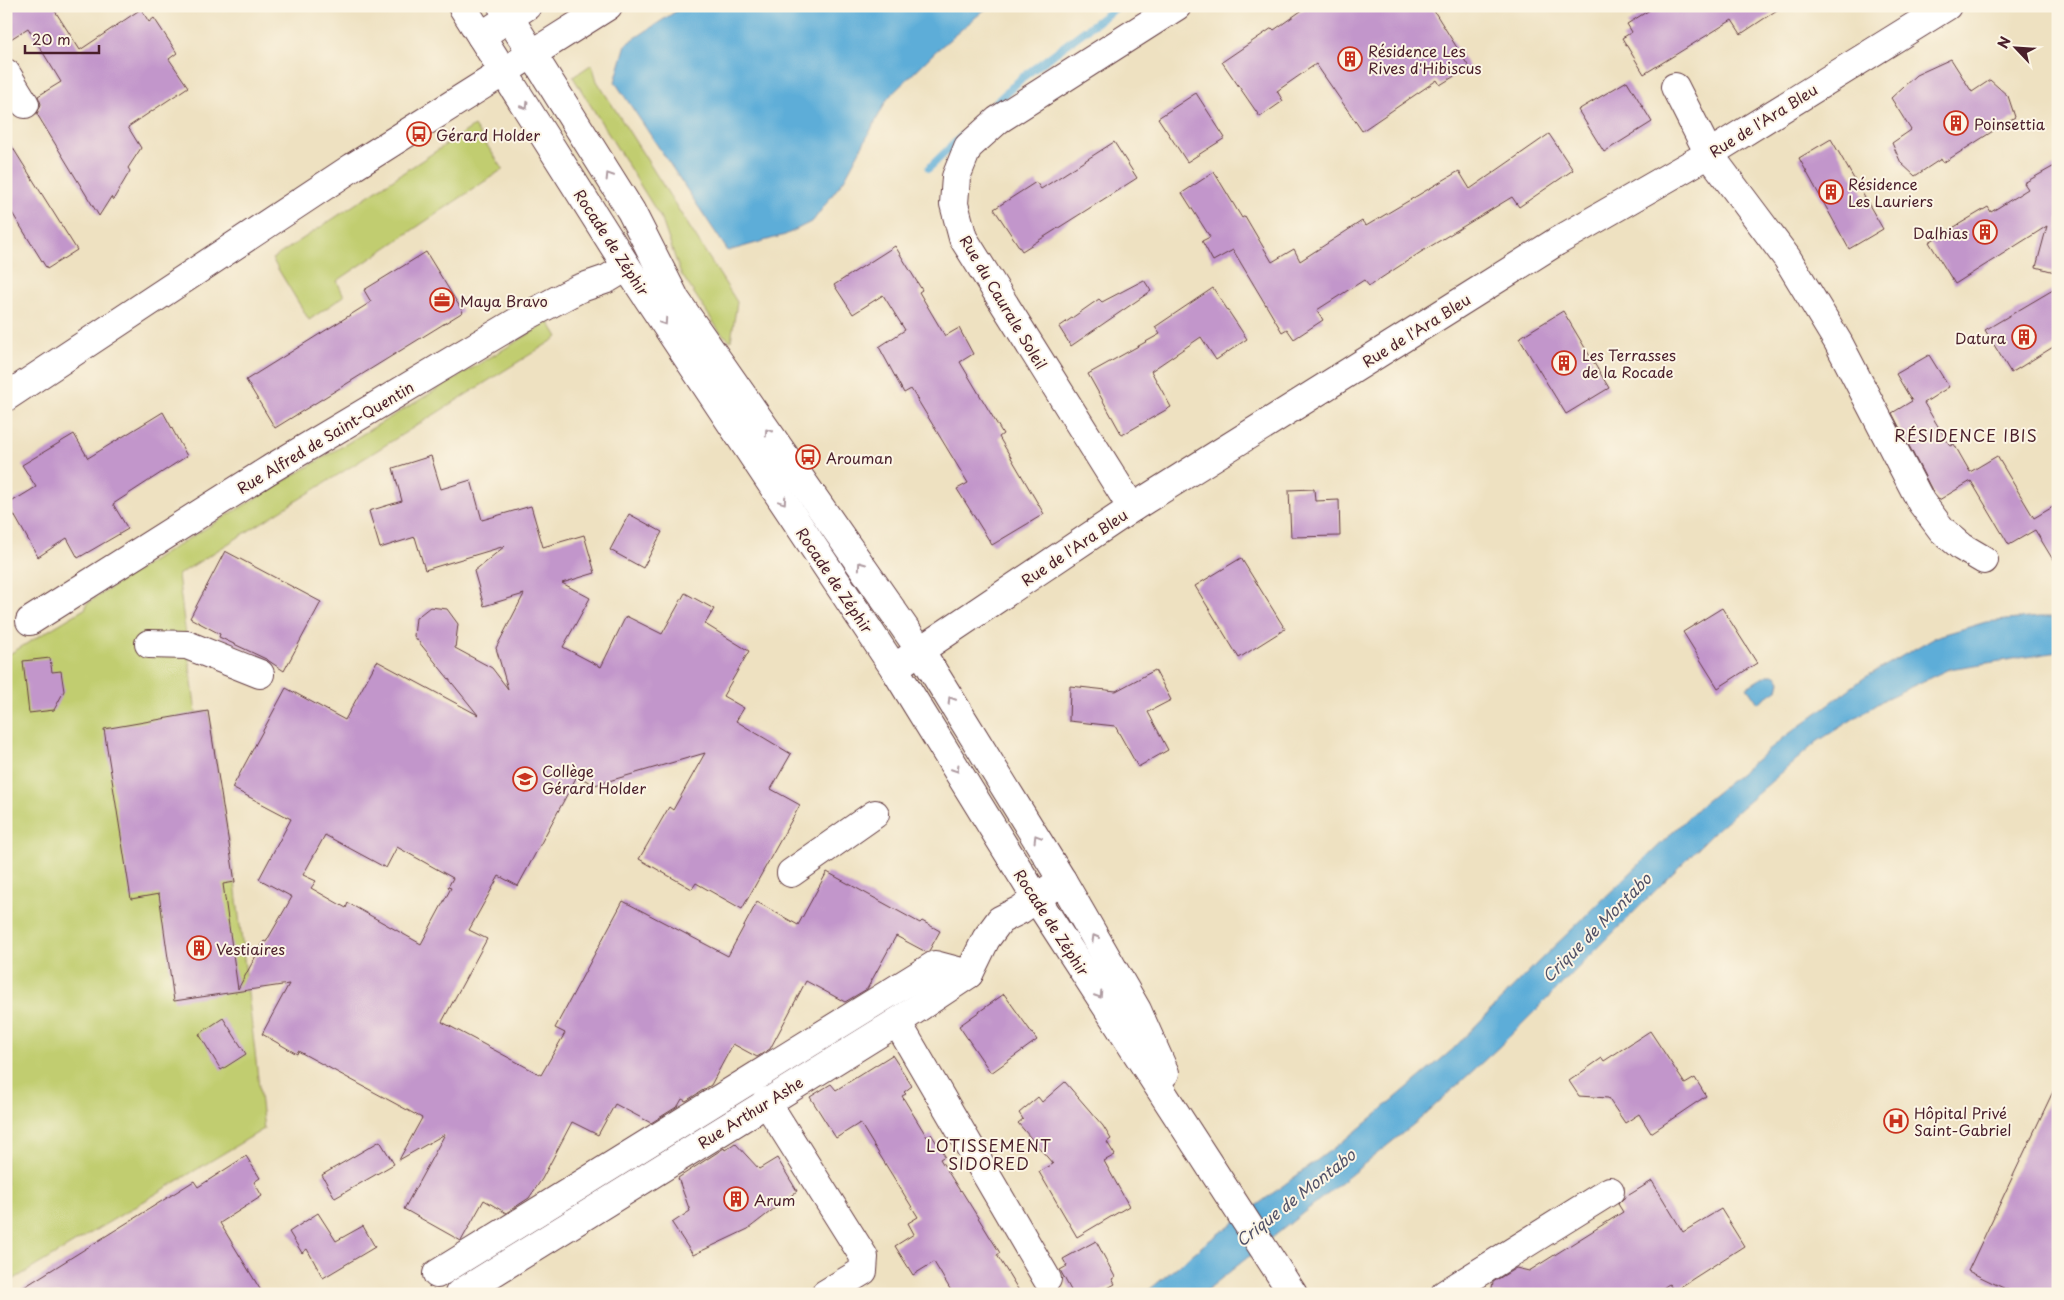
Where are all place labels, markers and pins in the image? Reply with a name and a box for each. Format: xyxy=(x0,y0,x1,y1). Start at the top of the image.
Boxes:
place label: Résidence Les Rives d'Hibiscus xyxy=(1368,39,1482,79)
building icon: Résidence Les Rives d'Hibiscus xyxy=(1337,46,1363,72)
building icon: Poinsettia xyxy=(1943,110,1969,136)
place label: Poinsettia xyxy=(1974,112,2046,135)
bus stop icon: Gérard Holder xyxy=(406,121,432,147)
place label: Gérard Holder xyxy=(436,123,540,146)
place label: Résidence Les Lauriers xyxy=(1848,172,1933,212)
building icon: Résidence Les Lauriers xyxy=(1818,179,1844,205)
building icon: Dalhias xyxy=(1972,219,1998,245)
place label: Dalhias xyxy=(1913,221,1968,244)
office icon: Maya Bravo xyxy=(429,287,455,313)
place label: Maya Bravo xyxy=(460,289,548,312)
building icon: Datura xyxy=(2011,324,2037,350)
place label: Datura xyxy=(1955,326,2007,349)
place label: Les Terrasses de la Rocade xyxy=(1582,343,1676,383)
building icon: Les Terrasses de la Rocade xyxy=(1551,350,1577,376)
bus stop icon: Arouman xyxy=(795,444,821,470)
place label: Arouman xyxy=(826,446,893,469)
place label: Collège Gérard Holder xyxy=(542,759,646,799)
school or university icon: Collège Gérard Holder xyxy=(512,766,538,792)
building icon: Vestiaires xyxy=(186,935,212,961)
place label: Vestiaires xyxy=(216,937,285,960)
place label: Hôpital Privé Saint-Gabriel xyxy=(1914,1101,2011,1141)
hospital icon: Hôpital Privé Saint-Gabriel xyxy=(1883,1108,1909,1134)
building icon: Arum xyxy=(723,1186,749,1212)
place label: Arum xyxy=(754,1188,795,1211)

